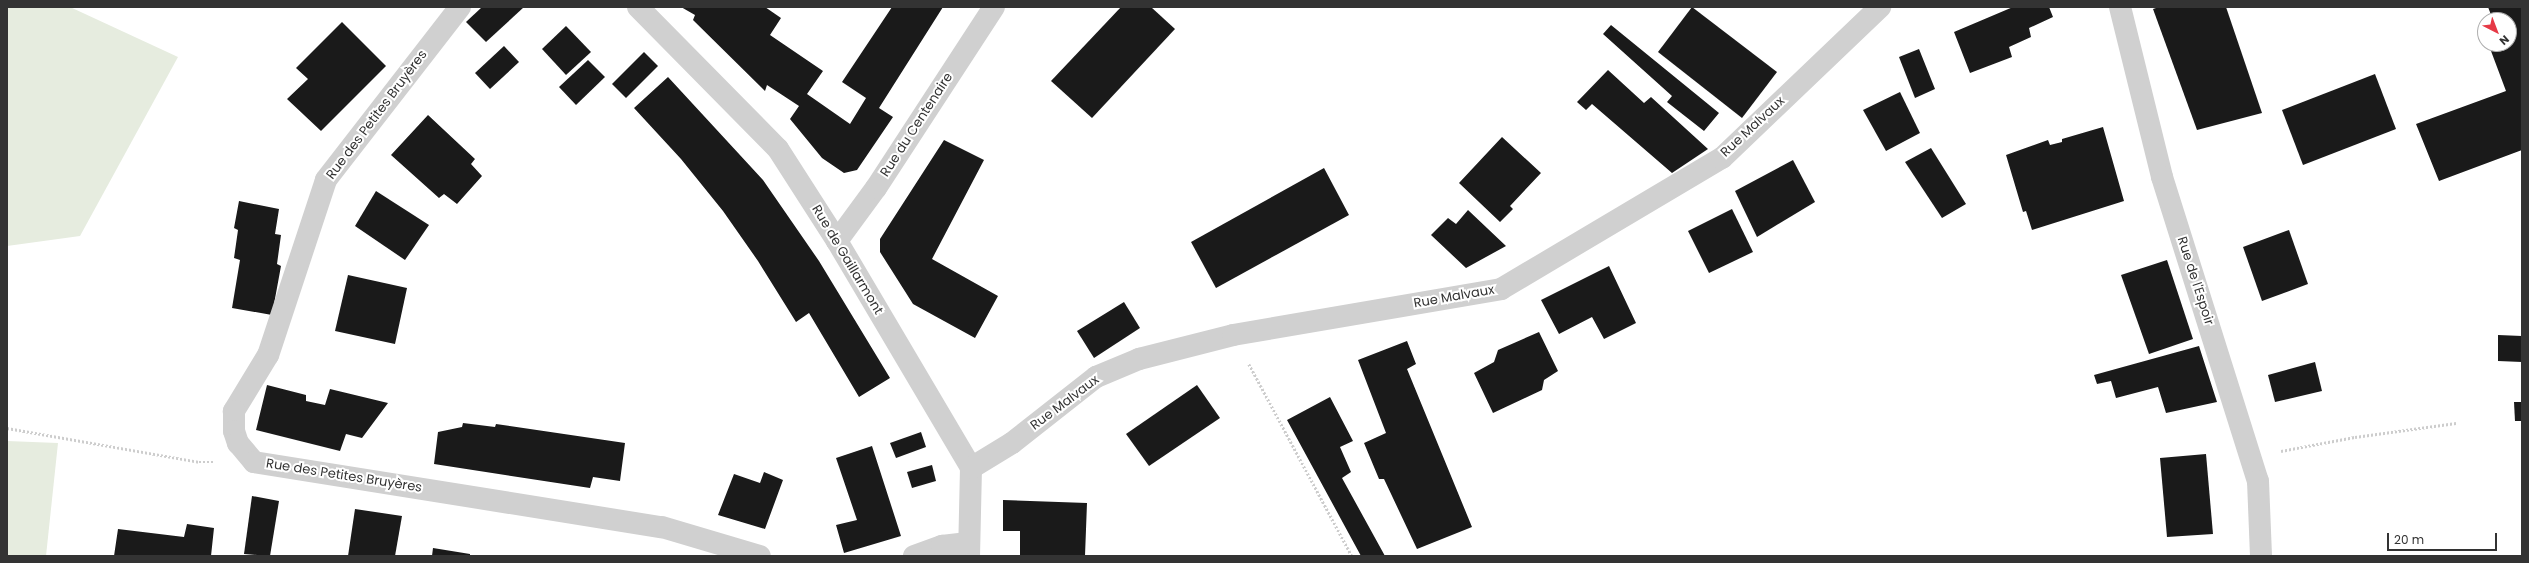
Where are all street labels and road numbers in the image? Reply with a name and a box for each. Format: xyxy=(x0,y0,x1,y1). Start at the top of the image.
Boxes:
street label: Rue des Petites Bruyères xyxy=(323,47,431,183)
street label: Rue du Centenaire xyxy=(878,70,956,180)
street label: Rue Malvaux xyxy=(1718,93,1788,161)
street label: Rue de Gaillarmont xyxy=(808,202,886,318)
street label: Rue de l'Espoir xyxy=(2173,235,2217,327)
street label: Rue Malvaux xyxy=(1412,282,1496,312)
street label: Rue Malvaux xyxy=(1028,372,1102,434)
street label: Rue des Petites Bruyères xyxy=(265,456,423,496)

